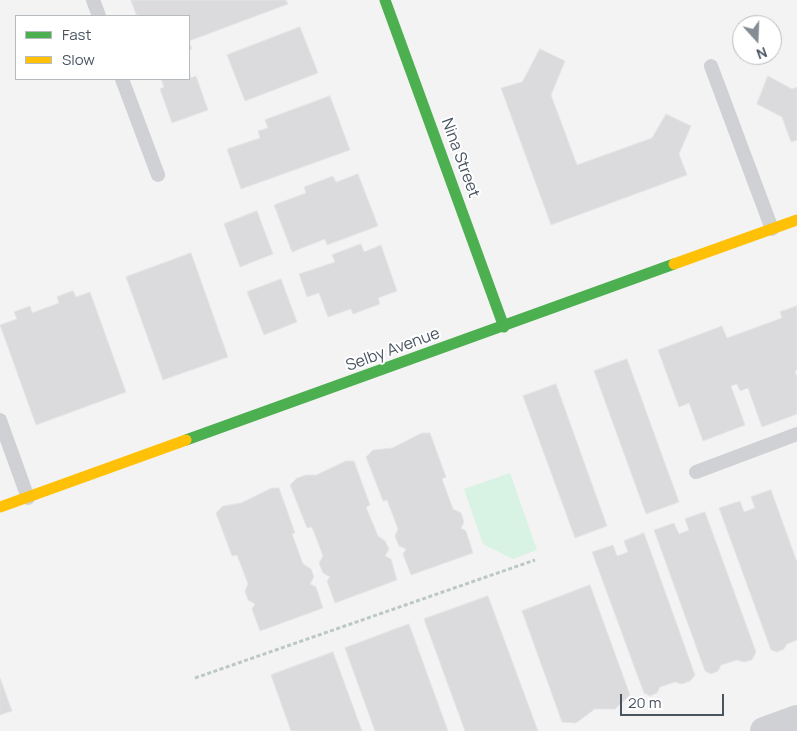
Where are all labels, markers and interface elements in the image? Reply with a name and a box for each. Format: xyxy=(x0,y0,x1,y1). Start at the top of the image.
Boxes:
legend xyxy=(15,15,190,80)
north arrow xyxy=(732,15,782,65)
text: Fast xyxy=(62,24,91,45)
text: N xyxy=(754,43,770,64)
text: Slow xyxy=(62,49,95,70)
street label: Nina Street xyxy=(437,116,483,200)
street label: Selby Avenue xyxy=(343,324,443,376)
scale bar xyxy=(622,684,726,716)
text: 20 m xyxy=(628,692,661,713)

